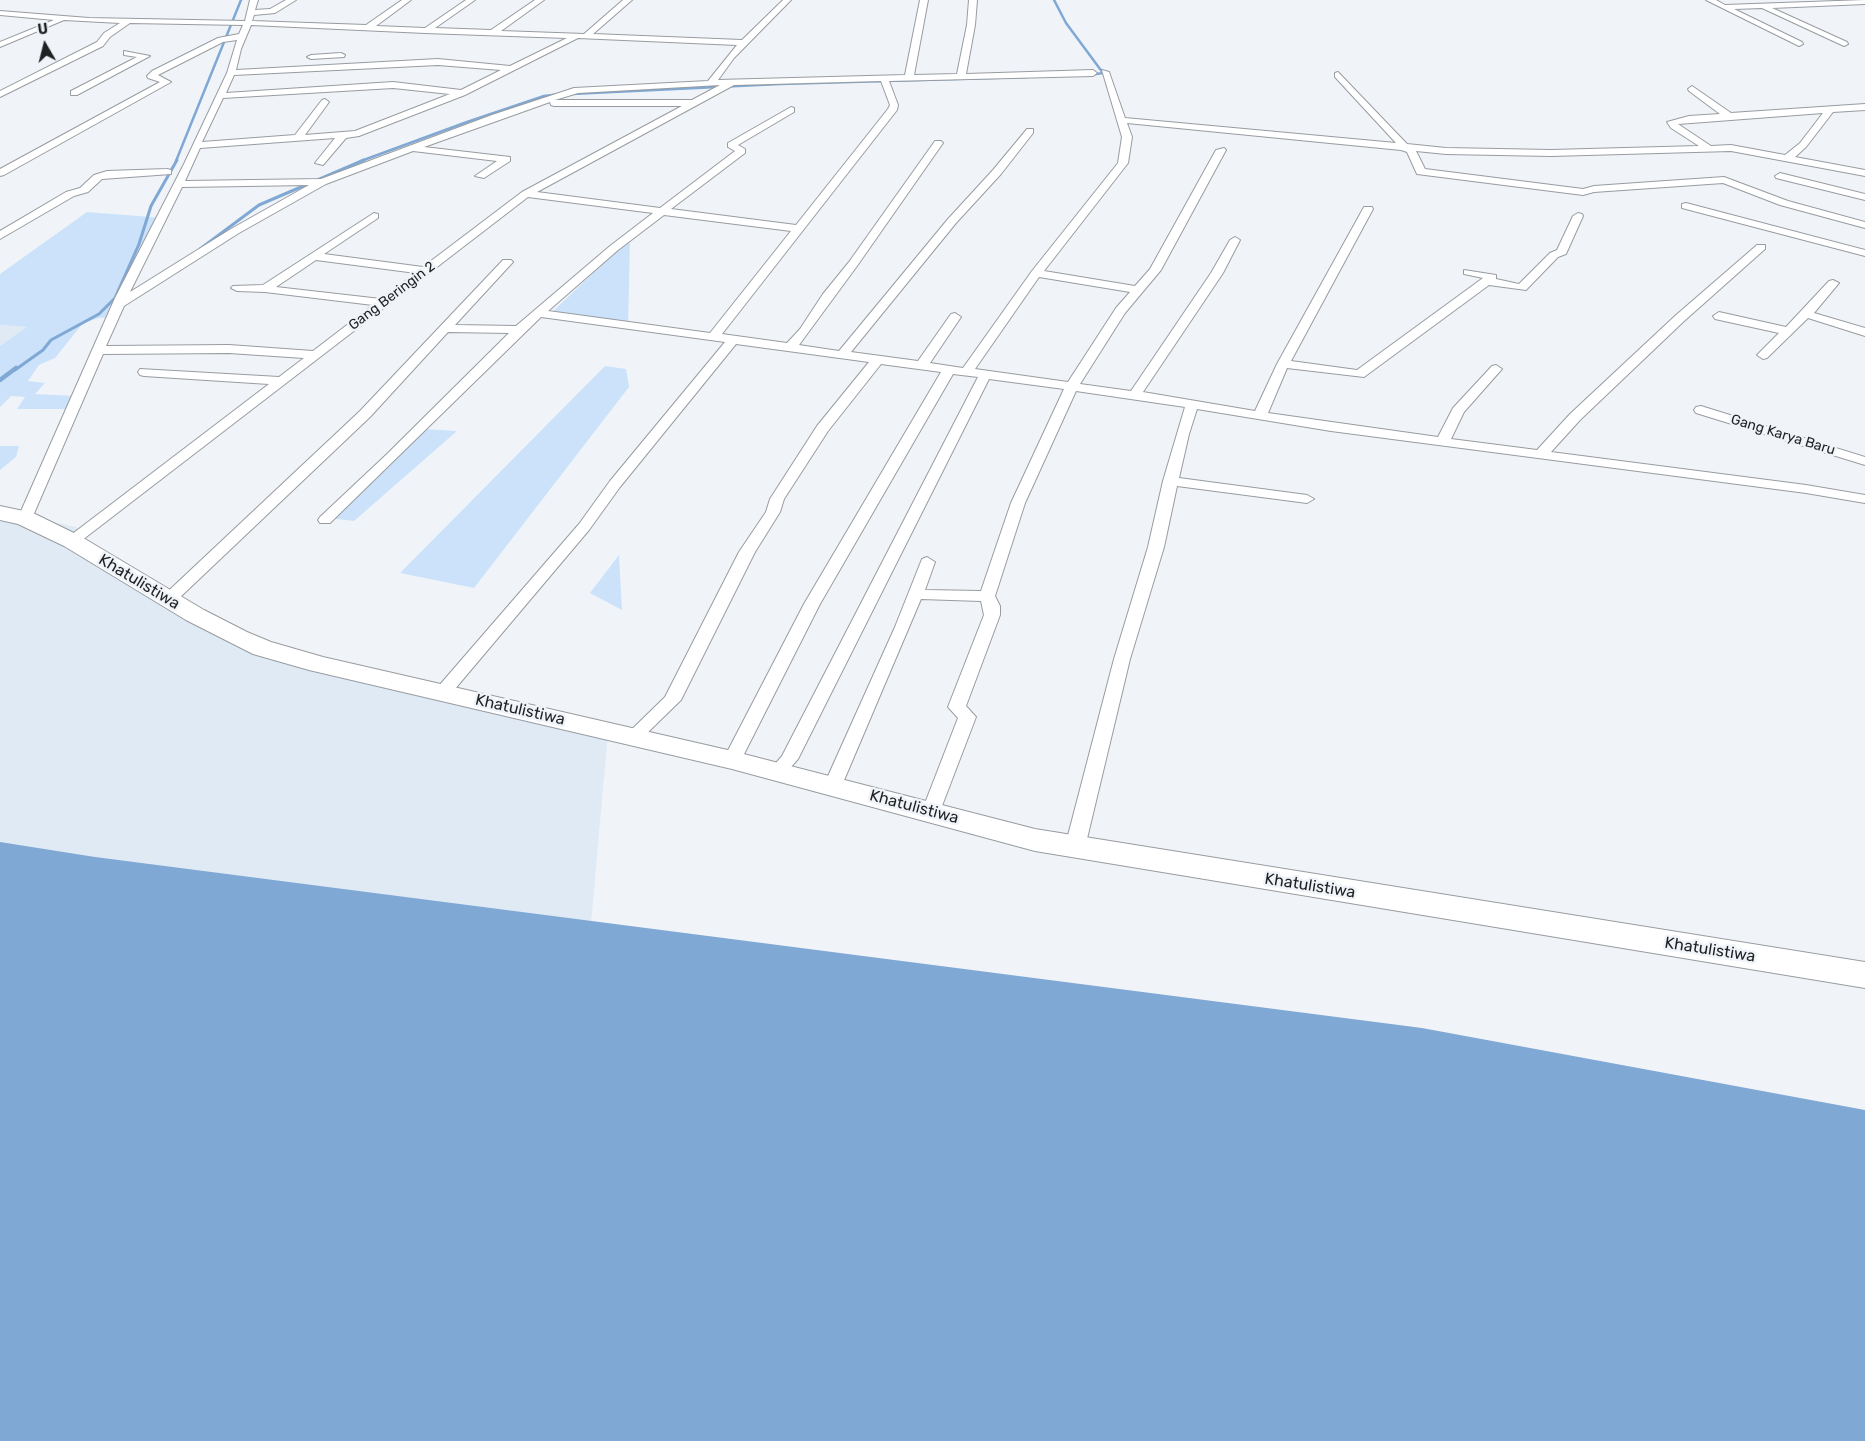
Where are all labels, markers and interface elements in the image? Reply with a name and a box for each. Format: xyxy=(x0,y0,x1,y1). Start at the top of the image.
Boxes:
north arrow xyxy=(20,20,70,70)
text: U xyxy=(37,21,49,39)
street label: Gang Beringin 2 xyxy=(345,258,439,334)
street label: Gang Karya Baru xyxy=(1729,411,1837,459)
street label: Khatulistiwa xyxy=(95,550,183,614)
street label: Khatulistiwa xyxy=(473,690,567,730)
street label: Khatulistiwa xyxy=(867,786,961,828)
street label: Khatulistiwa xyxy=(1263,869,1357,903)
street label: Khatulistiwa xyxy=(1663,933,1757,967)

